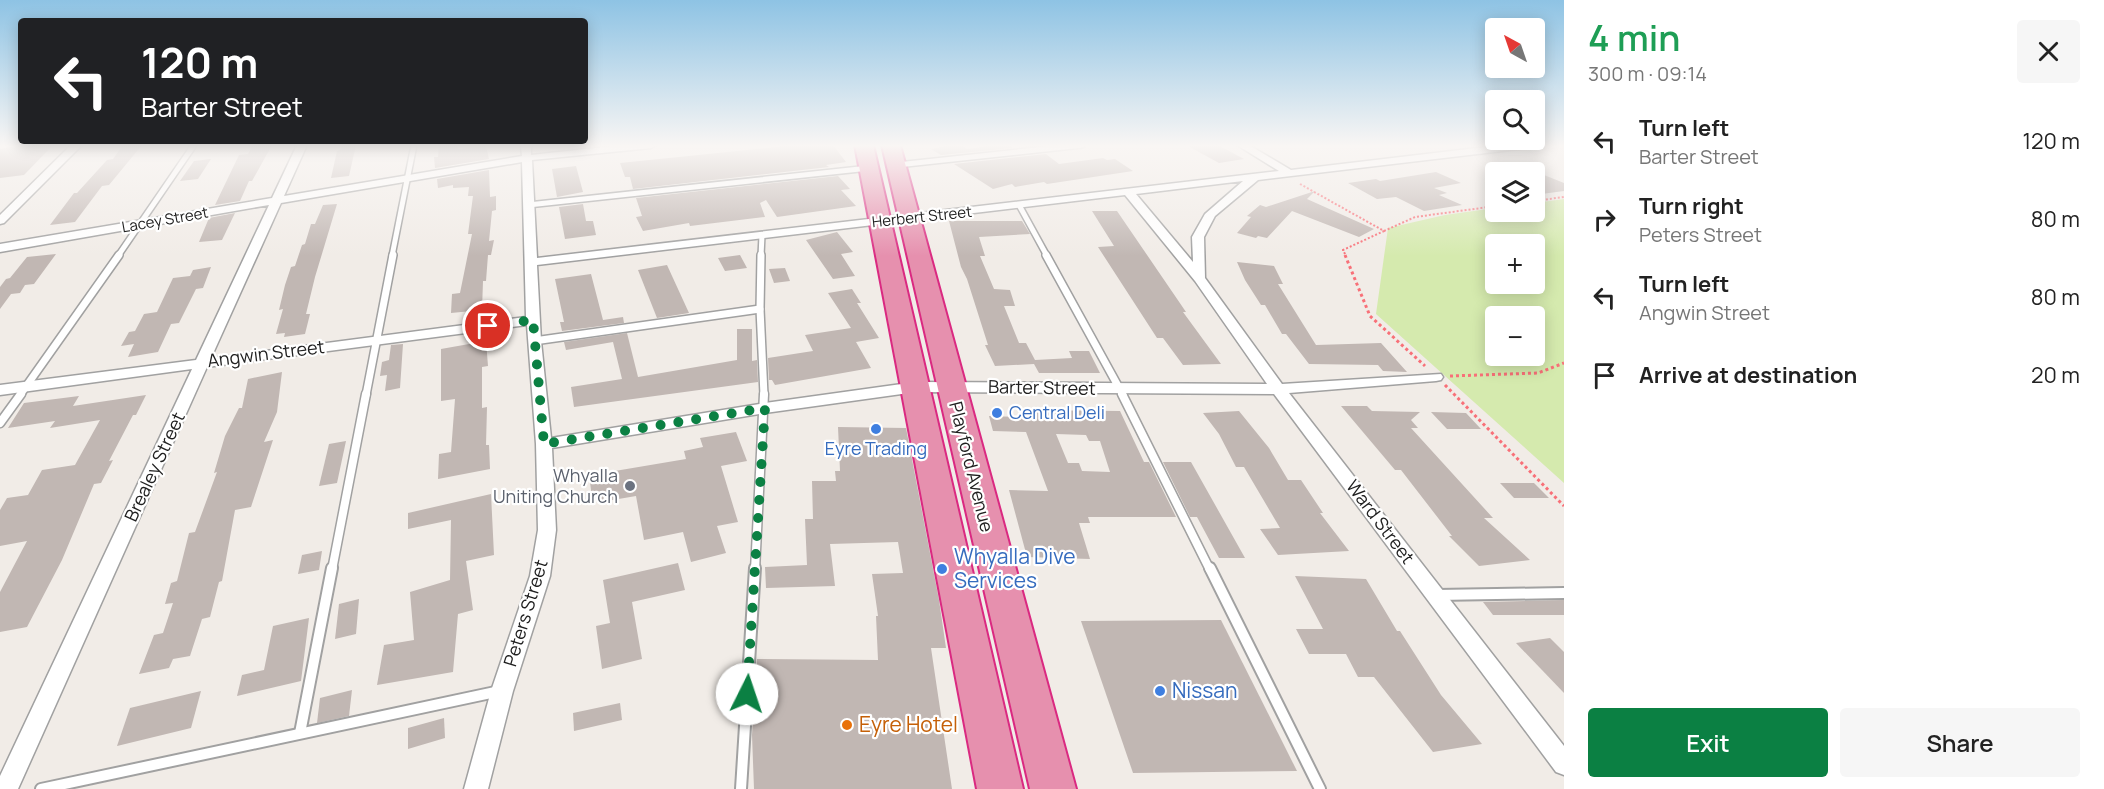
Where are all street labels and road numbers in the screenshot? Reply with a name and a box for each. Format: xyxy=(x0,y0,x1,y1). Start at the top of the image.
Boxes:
street label: Herbert Street xyxy=(871,201,973,232)
street label: Lacey Street xyxy=(120,202,210,237)
street label: Angwin Street xyxy=(206,334,326,372)
street label: Barter Street xyxy=(988,374,1096,400)
street label: Playford Avenue xyxy=(944,399,1000,534)
street label: Brealey Street xyxy=(118,408,190,525)
street label: Ward Street xyxy=(1341,474,1420,568)
street label: Peters Street xyxy=(497,556,553,669)

